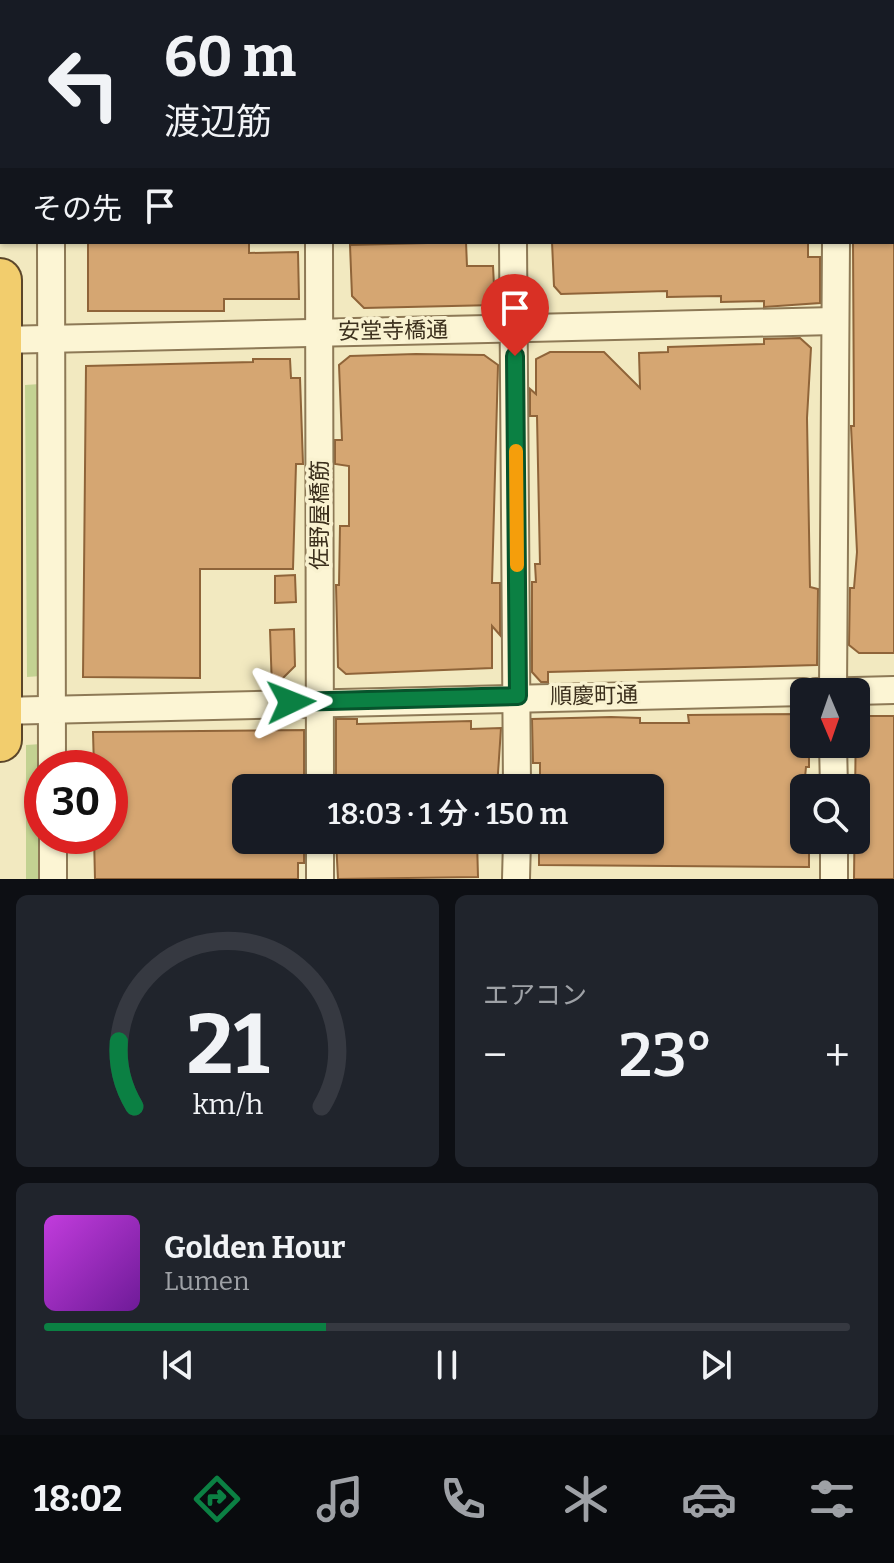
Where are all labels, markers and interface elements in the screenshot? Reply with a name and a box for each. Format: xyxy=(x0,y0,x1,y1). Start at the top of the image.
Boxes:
text: 60 m xyxy=(164,24,296,91)
icon: left xyxy=(32,32,136,136)
text: 渡辺筋 xyxy=(164,100,272,144)
icon: arrive xyxy=(138,184,182,228)
text: その先 xyxy=(32,191,122,227)
pin xyxy=(481,274,549,356)
icon: arrive xyxy=(493,286,537,330)
street label: 安堂寺橋通 xyxy=(338,316,448,345)
street label: 佐野屋橋筋 xyxy=(306,460,333,570)
position arrow xyxy=(249,660,333,744)
north arrow xyxy=(790,678,870,758)
map controls xyxy=(790,678,870,854)
street label: 順慶町通 xyxy=(550,681,638,710)
speed limit sign: 30 xyxy=(24,750,128,854)
button: search xyxy=(790,774,870,854)
text: 18:03 · 1 分 · 150 m xyxy=(328,796,568,832)
text: エアコン xyxy=(483,980,587,1011)
text: 21 xyxy=(186,995,269,1095)
text: 23° xyxy=(619,1020,713,1092)
text: − xyxy=(483,1029,507,1082)
text: + xyxy=(825,1029,850,1082)
text: km/h xyxy=(192,1087,263,1122)
text: Golden Hour xyxy=(164,1230,345,1266)
text: Lumen xyxy=(164,1266,250,1297)
icon: previous xyxy=(156,1343,200,1387)
icon: pause xyxy=(425,1343,469,1387)
icon: next xyxy=(694,1343,738,1387)
icon: directions xyxy=(189,1471,245,1527)
icon: music xyxy=(312,1471,368,1527)
icon: phone xyxy=(435,1471,491,1527)
icon: climate xyxy=(558,1471,614,1527)
icon: car xyxy=(681,1471,737,1527)
icon: filters xyxy=(804,1471,860,1527)
text: 18:02 xyxy=(34,1477,122,1521)

